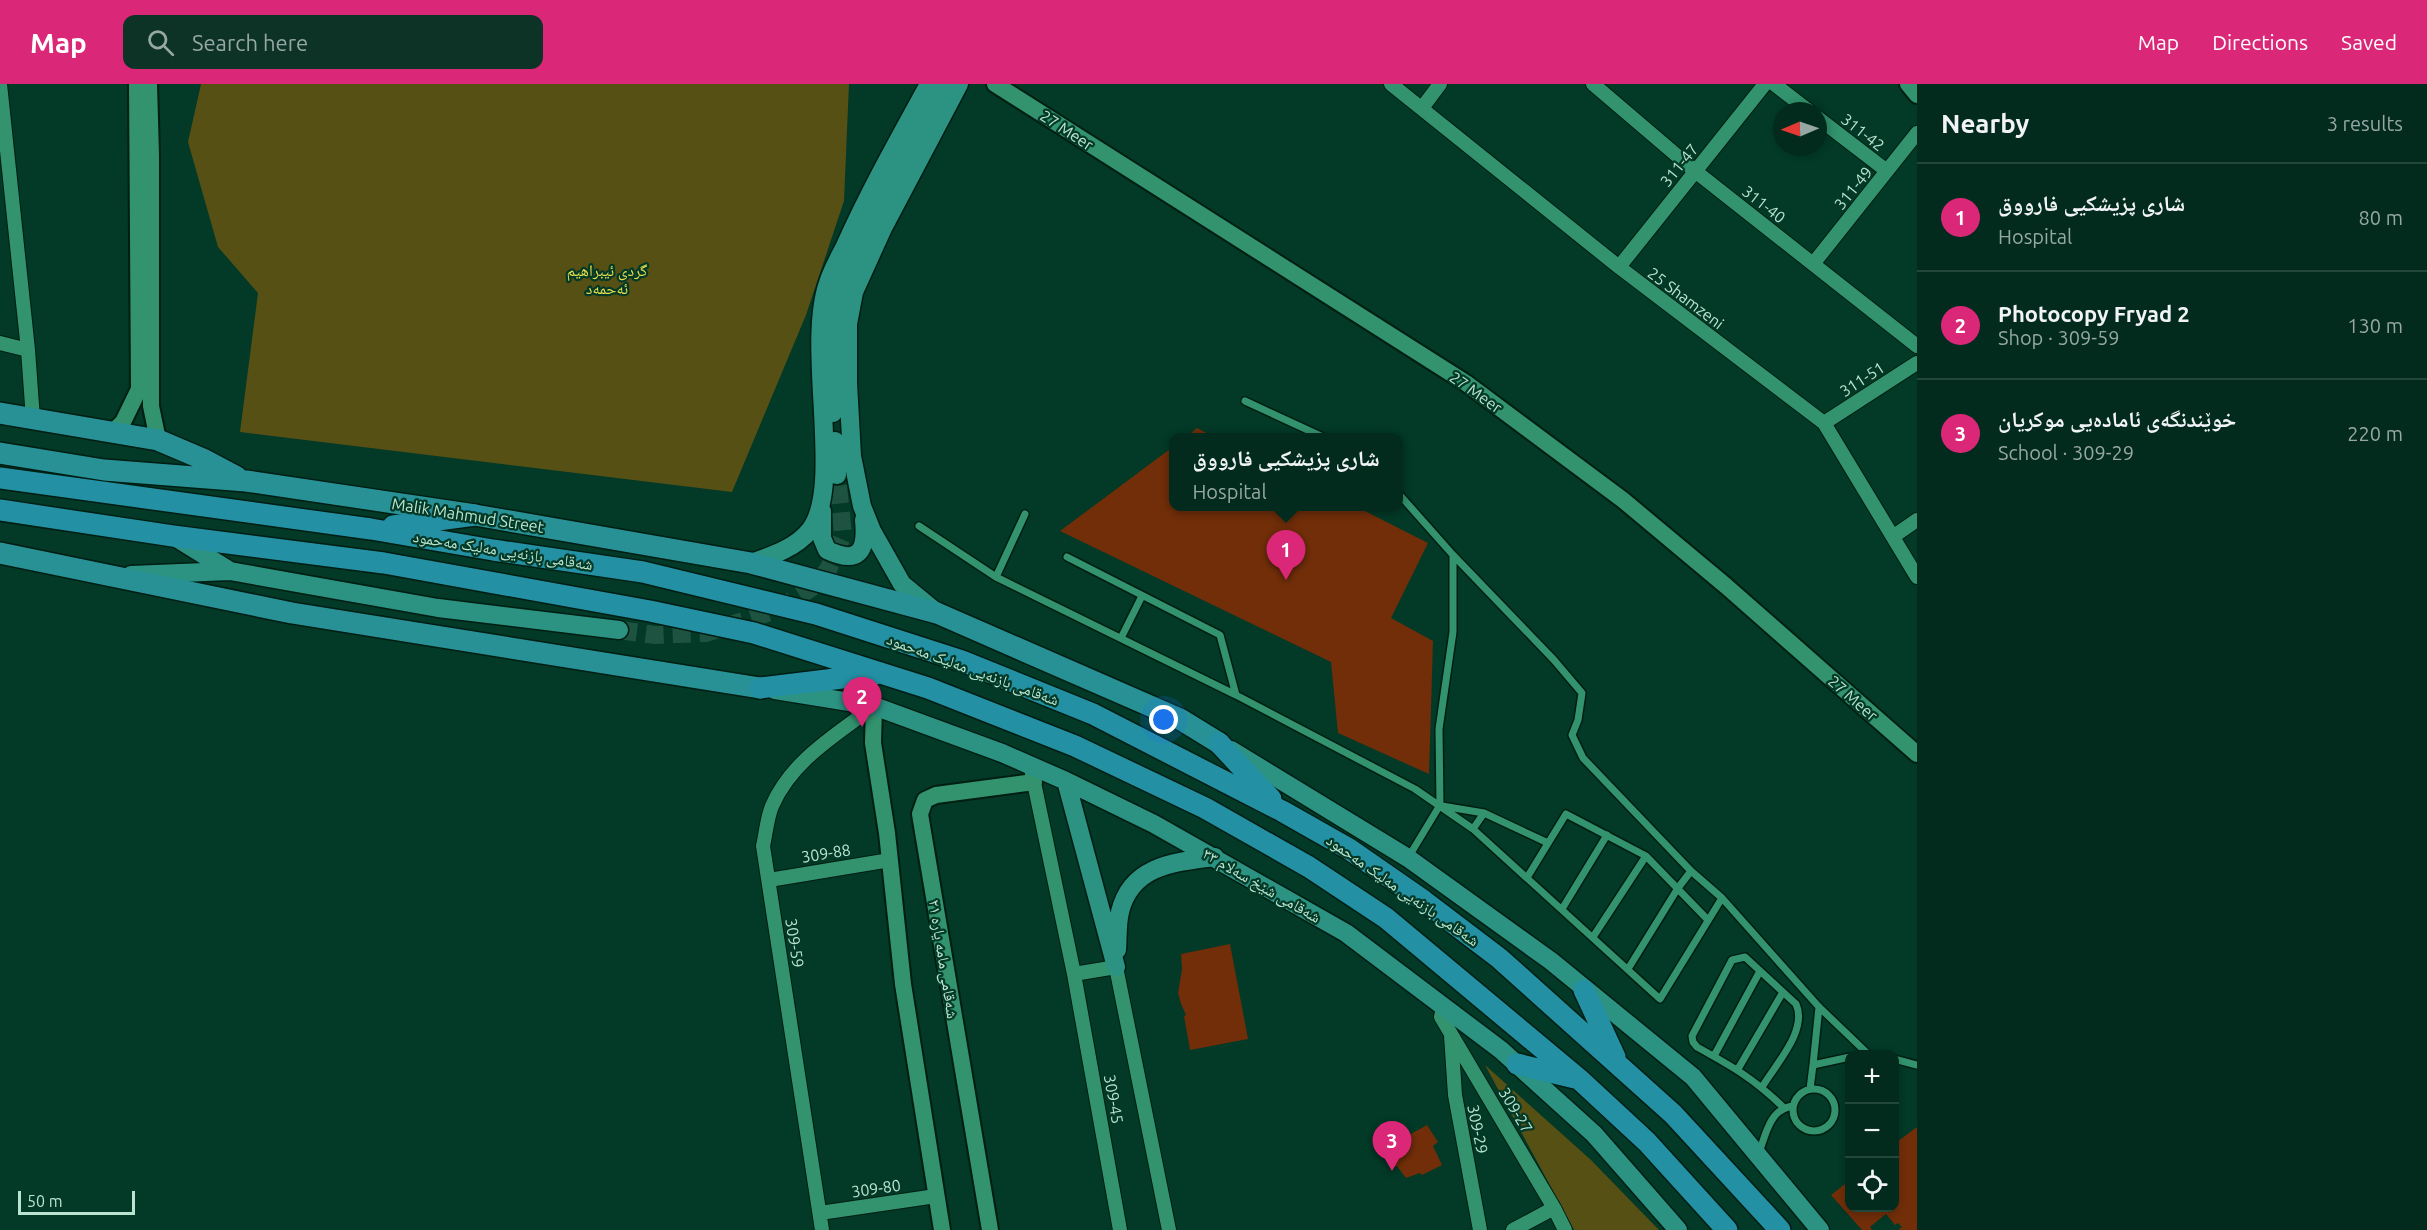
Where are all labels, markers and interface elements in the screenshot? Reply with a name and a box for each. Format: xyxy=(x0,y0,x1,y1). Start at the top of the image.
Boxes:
search box xyxy=(123,15,543,69)
icon: search xyxy=(144,26,177,59)
text: Map xyxy=(30,27,87,58)
text: Search here xyxy=(192,30,308,55)
text: Map xyxy=(2138,30,2179,54)
text: Directions xyxy=(2212,30,2308,54)
text: Saved xyxy=(2341,30,2397,54)
north arrow xyxy=(1773,102,1827,156)
street label: 27 Meer xyxy=(1037,106,1097,154)
text: Nearby xyxy=(1941,109,2029,138)
street label: 311-42 xyxy=(1838,110,1888,154)
text: 3 results xyxy=(2327,112,2403,135)
street label: 311-47 xyxy=(1656,140,1702,190)
street label: 311-49 xyxy=(1830,163,1876,213)
street label: 311-40 xyxy=(1739,182,1789,226)
text: شاری پزیشکیی فارووق xyxy=(1998,190,2185,215)
text: 1 xyxy=(1955,206,1966,229)
text: 80 m xyxy=(2359,206,2403,229)
text: Hospital xyxy=(1998,225,2072,248)
park label: گردی ئیبراھیم ئەحمەد xyxy=(567,261,648,297)
street label: 25 Shamzeni xyxy=(1645,264,1727,332)
text: Photocopy Fryad 2 xyxy=(1998,301,2190,326)
text: 2 xyxy=(1955,314,1966,337)
text: 130 m xyxy=(2347,314,2403,337)
text: Shop · 309-59 xyxy=(1998,326,2120,349)
street label: 311-51 xyxy=(1836,358,1888,400)
street label: 27 Meer xyxy=(1447,368,1505,416)
text: خوێندنگەی ئامادەیی موکریان xyxy=(1998,406,2236,431)
text: 3 xyxy=(1955,422,1966,445)
text: 220 m xyxy=(2347,422,2403,445)
popup xyxy=(1169,433,1403,511)
text: School · 309-29 xyxy=(1998,441,2134,464)
text: شاری پزیشکیی فارووق xyxy=(1192,445,1380,470)
text: Hospital xyxy=(1192,480,1267,503)
street label: Malik Mahmud Street xyxy=(391,494,546,536)
street label: شەقامی بازنەیی مەلیک مەحمود xyxy=(411,527,594,575)
pin: 1 xyxy=(1266,530,1306,580)
street label: شەقامی بازنەیی مەلیک مەحمود xyxy=(884,629,1062,710)
street label: 27 Meer xyxy=(1825,672,1881,724)
pin: 2 xyxy=(842,678,882,727)
your location xyxy=(1149,705,1178,734)
street label: شەقامی بازنەیی مەلیک مەحمود xyxy=(1322,830,1483,951)
street label: 309-88 xyxy=(800,840,852,866)
street label: شەقامی شێخ سەلام ٣٣ xyxy=(1199,844,1324,928)
street label: شەقامی مامە یارە ٢١ xyxy=(924,898,962,1020)
street label: 309-59 xyxy=(782,917,808,969)
map controls xyxy=(1845,1050,1899,1212)
button: + xyxy=(1845,1050,1899,1104)
street label: 309-45 xyxy=(1101,1073,1127,1125)
street label: 309-27 xyxy=(1495,1084,1537,1136)
street label: 309-29 xyxy=(1464,1103,1492,1155)
button: − xyxy=(1845,1104,1899,1158)
pin: 3 xyxy=(1372,1122,1412,1171)
button: locate xyxy=(1845,1158,1899,1212)
street label: 309-80 xyxy=(850,1176,902,1200)
scale bar xyxy=(18,1188,135,1216)
text: 50 m xyxy=(27,1192,63,1210)

